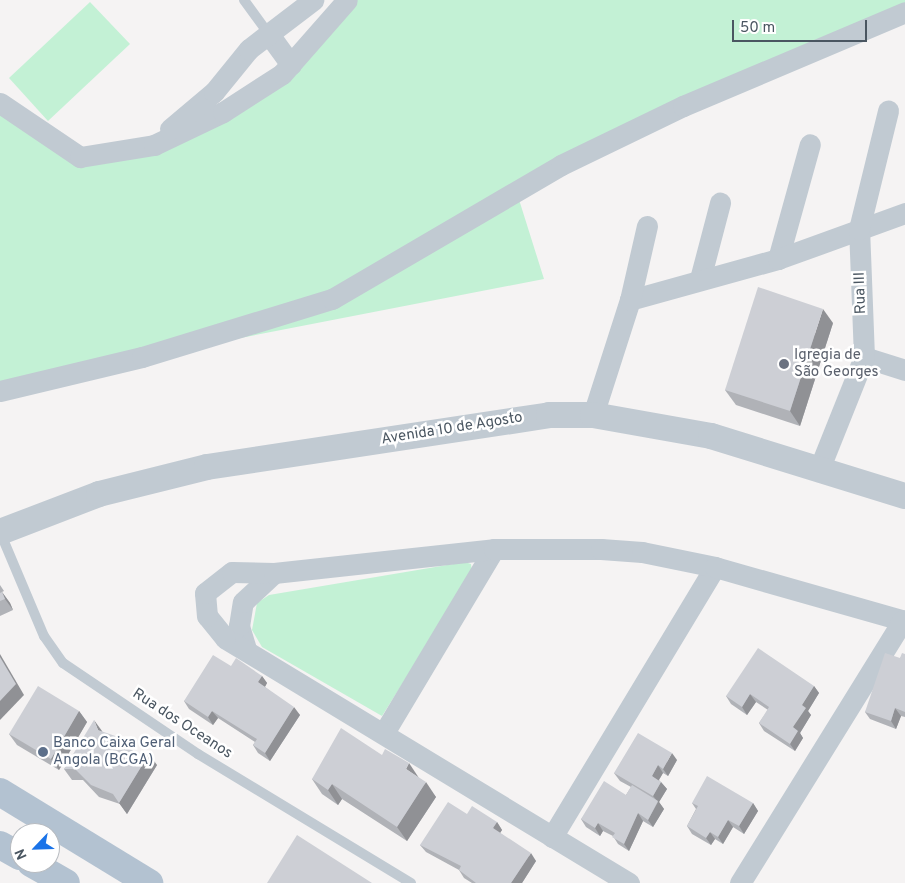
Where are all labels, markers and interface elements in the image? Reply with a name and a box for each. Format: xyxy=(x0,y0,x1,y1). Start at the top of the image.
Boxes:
scale bar xyxy=(735,10,870,42)
text: 50 m xyxy=(740,19,775,38)
street label: Rua III xyxy=(851,272,871,314)
place label: Igregia de São Georges xyxy=(794,346,879,381)
marker: Igregia de São Georges xyxy=(778,358,790,370)
street label: Avenida 10 de Agosto xyxy=(380,409,524,449)
street label: Rua dos Oceanos xyxy=(129,685,235,763)
place label: Banco Caixa Geral Angola (BCGA) xyxy=(53,734,175,769)
marker: Banco Caixa Geral Angola (BCGA) xyxy=(37,746,49,758)
north arrow xyxy=(10,823,60,873)
text: N xyxy=(12,846,32,862)

